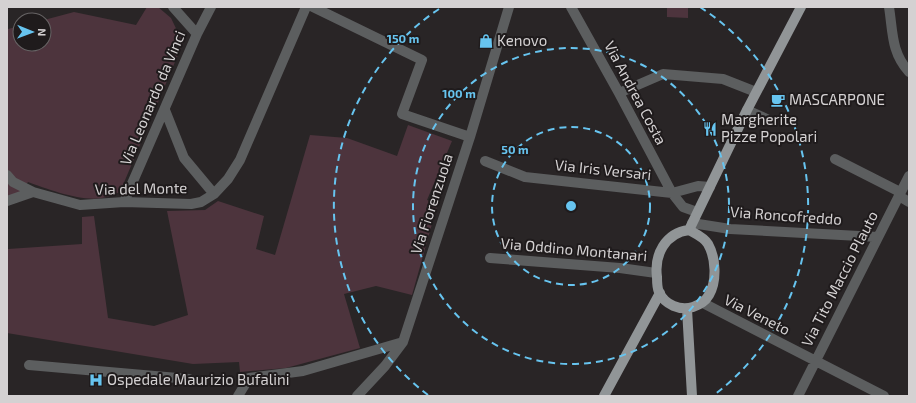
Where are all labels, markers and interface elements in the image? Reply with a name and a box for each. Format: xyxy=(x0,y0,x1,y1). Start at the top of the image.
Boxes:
north arrow xyxy=(12,12,52,52)
text: N xyxy=(36,28,49,36)
street label: Via Leonardo da Vinci xyxy=(116,28,189,168)
text: 150 m xyxy=(387,31,419,45)
place label: Kenovo xyxy=(497,31,547,49)
shop icon: Kenovo xyxy=(478,33,494,49)
street label: Via Andrea Costa xyxy=(601,38,671,147)
text: 100 m xyxy=(442,86,476,100)
place label: MASCARPONE xyxy=(789,90,885,108)
cafe icon: MASCARPONE xyxy=(770,92,786,108)
place label: Margherite Pizze Popolari xyxy=(721,110,817,145)
restaurant icon: Margherite Pizze Popolari xyxy=(702,121,718,137)
text: 50 m xyxy=(501,142,529,156)
street label: Via Fiorenzuola xyxy=(406,151,456,256)
street label: Via Iris Versari xyxy=(554,155,652,183)
street label: Via del Monte xyxy=(94,178,187,198)
centre of rings xyxy=(564,199,578,213)
street label: Via Roncofreddo xyxy=(730,202,842,228)
street label: Via Tito Maccio Plauto xyxy=(797,208,881,349)
street label: Via Oddino Montanari xyxy=(500,234,648,264)
street label: Via Veneto xyxy=(721,290,793,338)
place label: Ospedale Maurizio Bufalini xyxy=(107,370,289,388)
hospital icon: Ospedale Maurizio Bufalini xyxy=(88,372,104,388)

